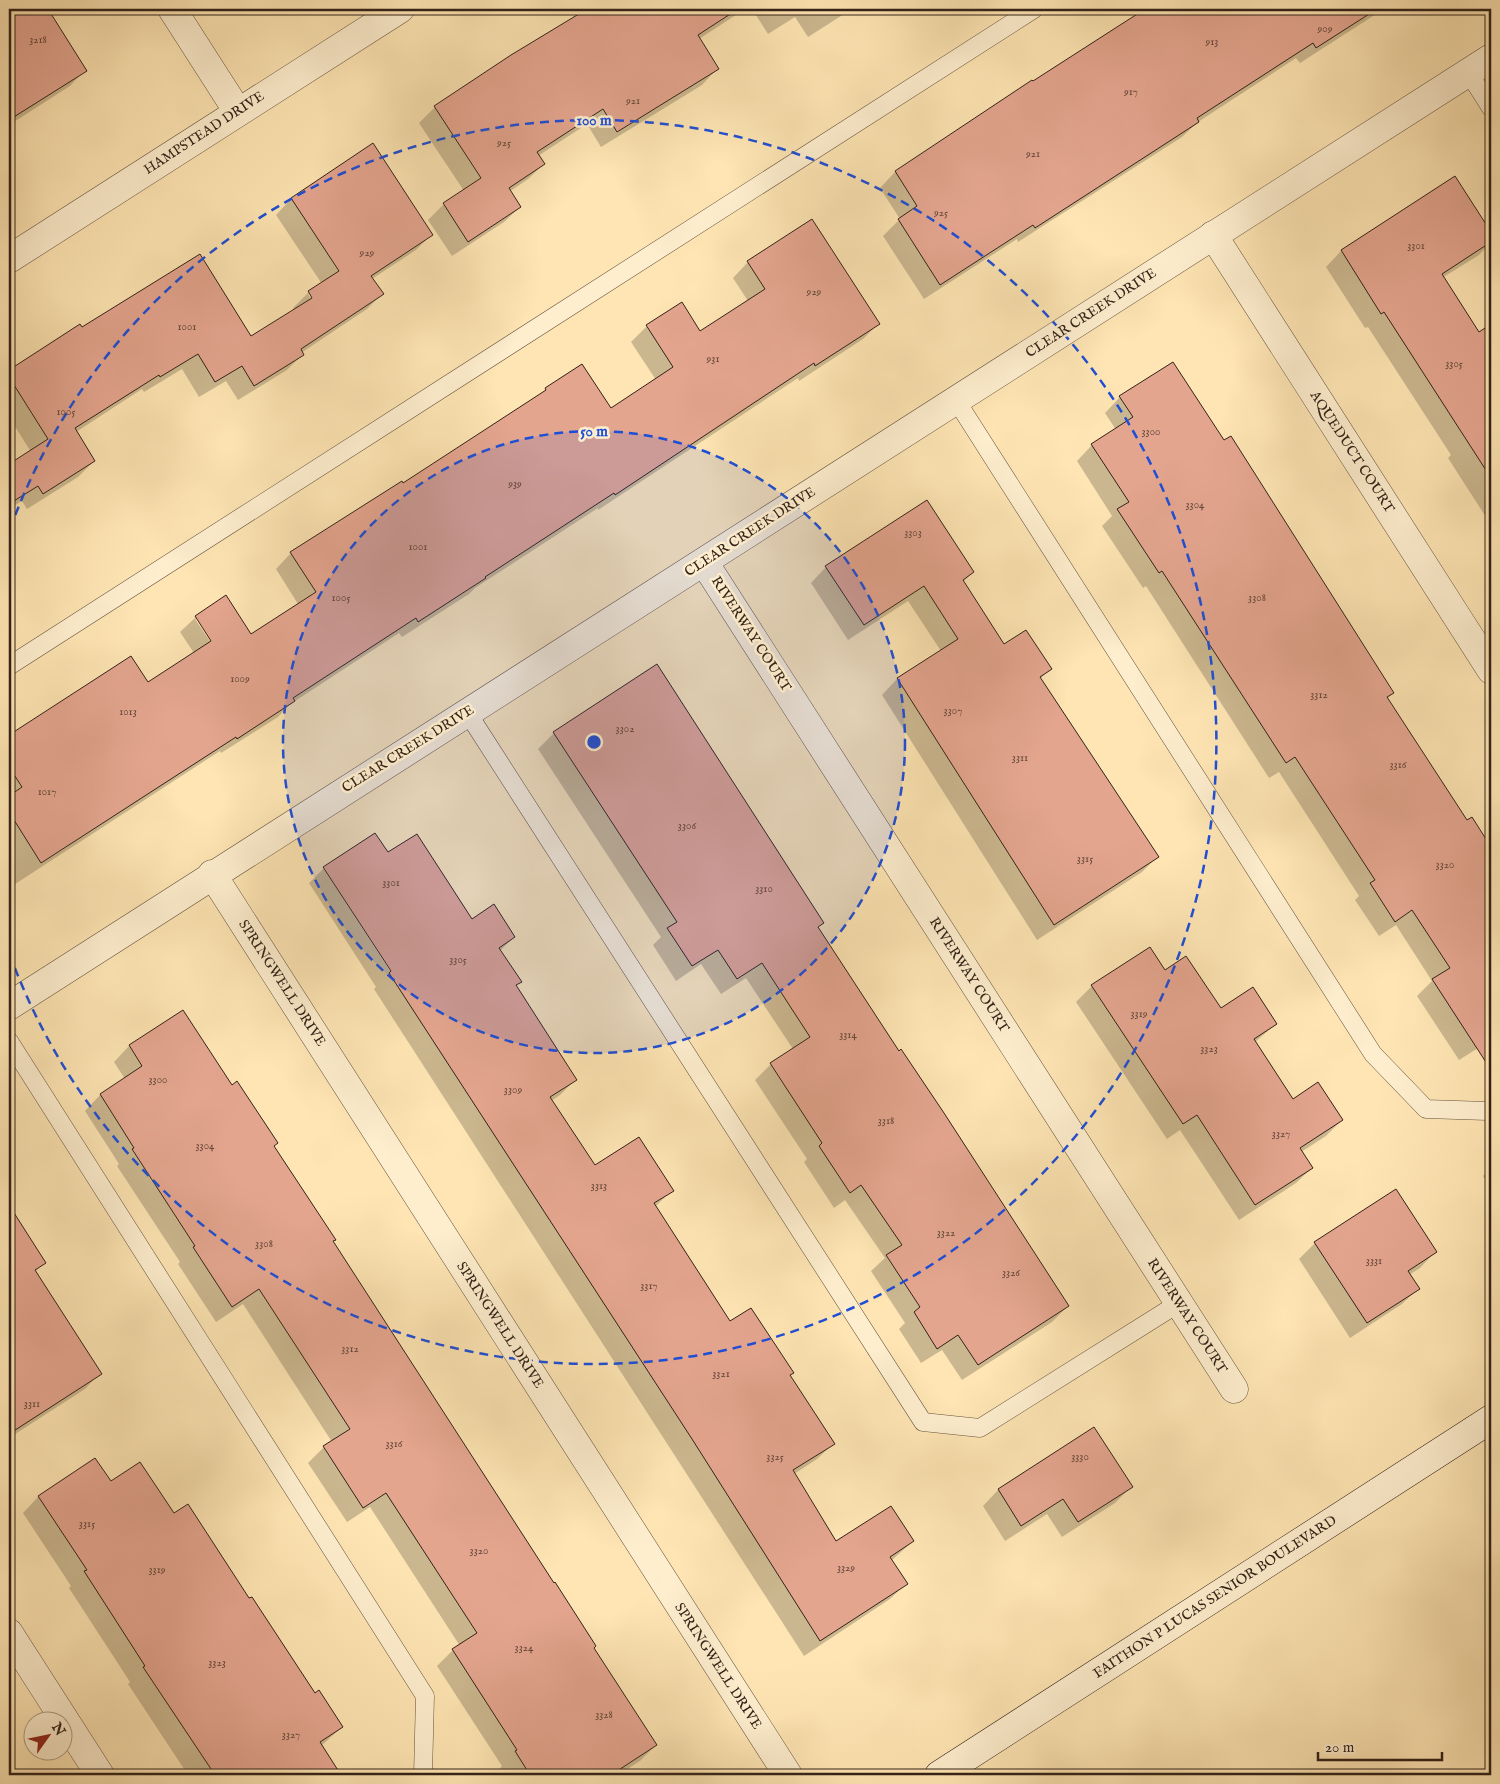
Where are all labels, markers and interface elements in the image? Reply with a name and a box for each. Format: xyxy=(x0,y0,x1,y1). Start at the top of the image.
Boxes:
house number: 909 xyxy=(1316,22,1333,36)
house number: 3218 xyxy=(29,33,47,47)
house number: 913 xyxy=(1205,35,1218,49)
house number: 917 xyxy=(1123,85,1138,99)
street label: HAMPSTEAD DRIVE xyxy=(140,87,268,179)
house number: 921 xyxy=(625,94,640,108)
text: 100 m xyxy=(576,111,612,130)
house number: 925 xyxy=(496,136,511,150)
house number: 921 xyxy=(1025,147,1040,161)
house number: 925 xyxy=(933,206,948,220)
house number: 3301 xyxy=(1407,239,1425,253)
house number: 929 xyxy=(359,246,375,260)
street label: CLEAR CREEK DRIVE xyxy=(1022,264,1160,362)
house number: 929 xyxy=(806,285,822,299)
house number: 1001 xyxy=(178,320,196,334)
house number: 931 xyxy=(705,352,720,366)
house number: 3305 xyxy=(1445,357,1463,371)
street label: AQUEDUCT COURT xyxy=(1305,387,1399,517)
house number: 1005 xyxy=(57,405,75,419)
text: 50 m xyxy=(580,422,608,441)
house number: 3300 xyxy=(1141,425,1161,439)
house number: 939 xyxy=(507,477,522,491)
street label: CLEAR CREEK DRIVE xyxy=(681,483,819,581)
house number: 3304 xyxy=(1185,498,1205,512)
house number: 3303 xyxy=(904,526,922,540)
house number: 1001 xyxy=(409,540,427,554)
street label: RIVERWAY COURT xyxy=(707,573,795,696)
house number: 1005 xyxy=(332,591,350,605)
house number: 3308 xyxy=(1248,591,1266,605)
house number: 1009 xyxy=(230,672,250,686)
house number: 3312 xyxy=(1310,688,1328,702)
street label: CLEAR CREEK DRIVE xyxy=(339,701,478,797)
house number: 3307 xyxy=(944,704,962,718)
house number: 1013 xyxy=(119,705,137,719)
house number: 3302 xyxy=(616,722,634,736)
centre of rings xyxy=(585,733,603,751)
house number: 3311 xyxy=(1012,751,1028,765)
house number: 3316 xyxy=(1390,758,1407,772)
house number: 1017 xyxy=(38,785,56,799)
house number: 3306 xyxy=(678,819,696,833)
house number: 3315 xyxy=(1077,852,1093,866)
house number: 3320 xyxy=(1436,858,1454,872)
house number: 3301 xyxy=(382,876,400,890)
house number: 3310 xyxy=(755,882,773,896)
street label: RIVERWAY COURT xyxy=(925,914,1013,1037)
street label: SPRINGWELL DRIVE xyxy=(234,916,330,1050)
house number: 3305 xyxy=(449,953,467,967)
house number: 3319 xyxy=(1130,1007,1148,1021)
house number: 3314 xyxy=(839,1028,857,1042)
house number: 3323 xyxy=(1200,1042,1218,1056)
house number: 3300 xyxy=(148,1073,168,1087)
house number: 3309 xyxy=(504,1083,522,1097)
house number: 3318 xyxy=(878,1114,894,1128)
house number: 3327 xyxy=(1272,1127,1290,1141)
house number: 3304 xyxy=(195,1139,215,1153)
house number: 3313 xyxy=(591,1179,607,1193)
house number: 3322 xyxy=(937,1226,955,1240)
house number: 3308 xyxy=(255,1237,273,1251)
house number: 3331 xyxy=(1366,1254,1382,1268)
street label: RIVERWAY COURT xyxy=(1143,1255,1231,1378)
street label: SPRINGWELL DRIVE xyxy=(452,1258,548,1392)
house number: 3326 xyxy=(1002,1266,1020,1280)
house number: 3317 xyxy=(640,1279,658,1293)
house number: 3312 xyxy=(341,1342,359,1356)
house number: 3321 xyxy=(712,1367,730,1381)
house number: 3311 xyxy=(24,1397,40,1411)
house number: 3316 xyxy=(386,1437,403,1451)
house number: 3325 xyxy=(766,1450,784,1464)
house number: 3330 xyxy=(1071,1450,1089,1464)
street label: FAITHON P LUCAS SENIOR BOULEVARD xyxy=(1090,1511,1340,1683)
house number: 3315 xyxy=(79,1517,95,1531)
house number: 3320 xyxy=(470,1544,488,1558)
house number: 3329 xyxy=(837,1561,855,1575)
house number: 3319 xyxy=(148,1563,166,1577)
street label: SPRINGWELL DRIVE xyxy=(670,1599,766,1733)
house number: 3324 xyxy=(515,1641,534,1655)
house number: 3323 xyxy=(208,1656,226,1670)
house number: 3328 xyxy=(595,1708,613,1722)
north arrow xyxy=(22,1712,72,1762)
text: N xyxy=(47,1719,69,1739)
house number: 3327 xyxy=(282,1728,300,1742)
scale bar xyxy=(1318,1729,1441,1761)
text: 20 m xyxy=(1325,1738,1355,1757)

